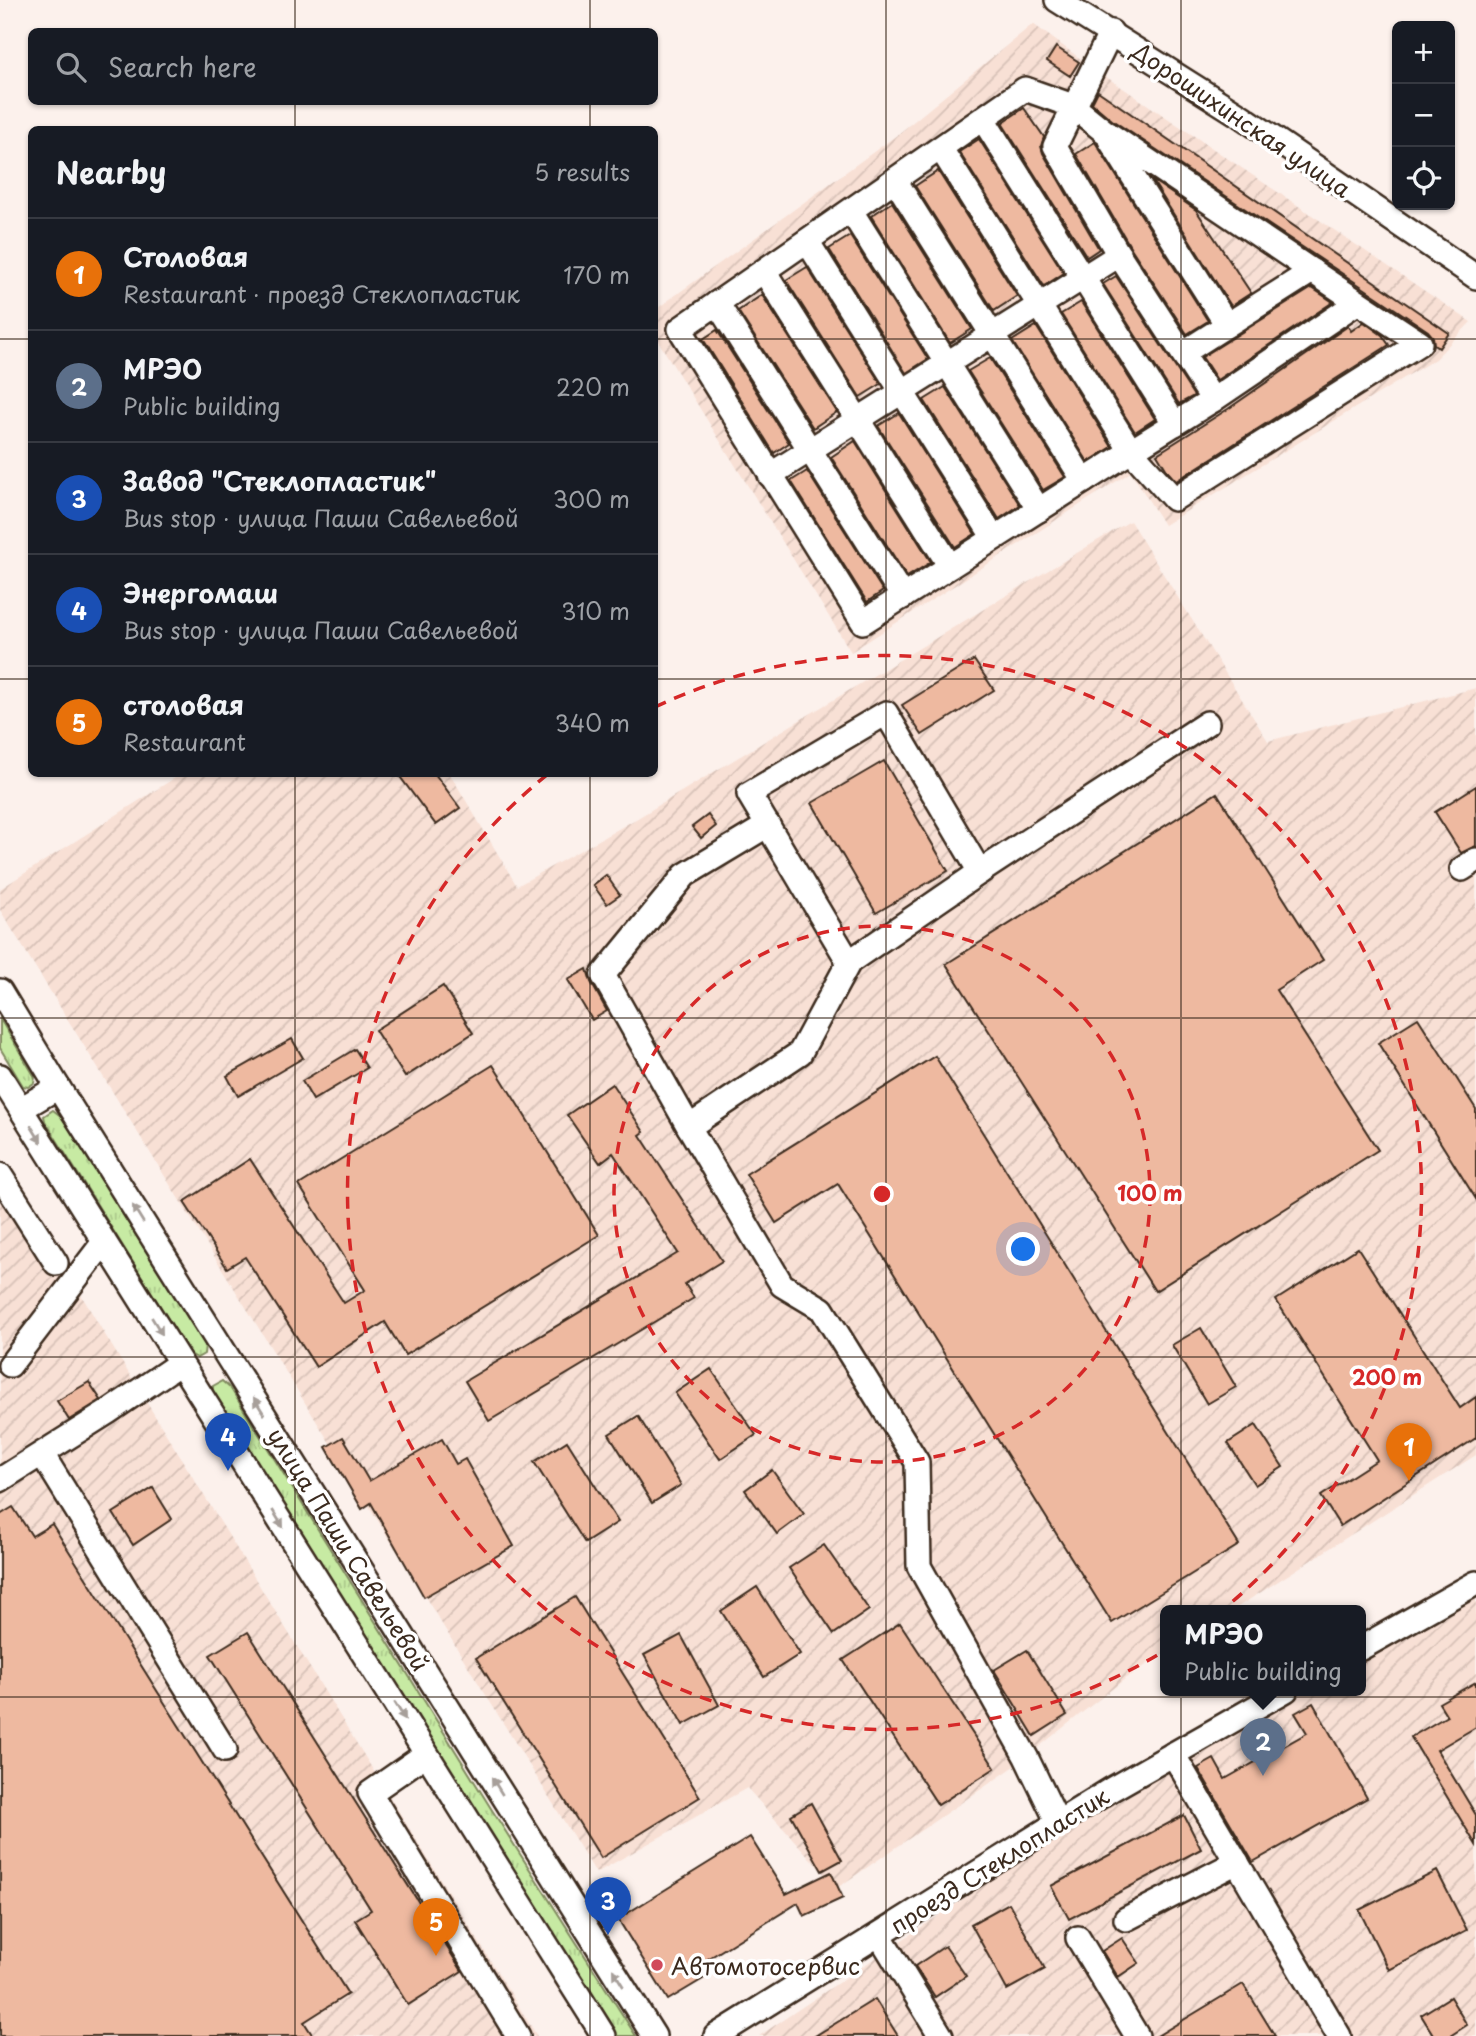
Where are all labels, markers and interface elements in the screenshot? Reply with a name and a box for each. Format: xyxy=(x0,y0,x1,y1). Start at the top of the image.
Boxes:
map controls xyxy=(1392,21,1455,210)
button: + xyxy=(1392,21,1455,84)
search box xyxy=(28,28,658,105)
street label: Дорошихинская улица xyxy=(1125,32,1359,206)
text: Search here xyxy=(108,47,257,86)
icon: search xyxy=(52,48,90,86)
button: − xyxy=(1392,84,1455,147)
button: locate xyxy=(1392,147,1455,210)
text: Nearby xyxy=(56,149,166,194)
text: 5 results xyxy=(534,154,630,189)
text: Столовая xyxy=(123,237,248,276)
text: 1 xyxy=(74,257,85,292)
text: 170 m xyxy=(563,257,630,292)
text: Restaurant · проезд Стеклопластик xyxy=(123,276,520,311)
text: МРЭО xyxy=(123,349,202,388)
text: 2 xyxy=(71,369,87,404)
text: 220 m xyxy=(556,369,630,404)
text: Public building xyxy=(123,388,280,423)
text: Завод "Стеклопластик" xyxy=(123,461,436,500)
text: 3 xyxy=(71,481,87,516)
text: 300 m xyxy=(553,481,630,516)
text: Bus stop · улица Паши Савельевой xyxy=(123,500,519,535)
text: Энергомаш xyxy=(123,573,278,612)
text: 4 xyxy=(71,593,87,628)
text: 310 m xyxy=(561,593,630,628)
text: Bus stop · улица Паши Савельевой xyxy=(123,612,519,647)
text: столовая xyxy=(123,685,244,724)
text: 5 xyxy=(72,705,86,740)
text: 340 m xyxy=(555,705,630,740)
text: Restaurant xyxy=(123,724,246,759)
one-way arrow xyxy=(30,1124,43,1143)
text: 100 m xyxy=(1117,1176,1183,1208)
centre of rings xyxy=(870,1182,894,1206)
one-way arrow xyxy=(131,1204,144,1223)
your location xyxy=(1006,1232,1040,1266)
one-way arrow xyxy=(151,1317,164,1336)
text: 200 m xyxy=(1352,1360,1422,1392)
one-way arrow xyxy=(252,1397,265,1416)
pin: 4 xyxy=(205,1413,251,1471)
street label: улица Паши Савельевой xyxy=(260,1420,438,1678)
pin: 1 xyxy=(1386,1423,1432,1481)
one-way arrow xyxy=(272,1509,285,1529)
popup xyxy=(1160,1605,1366,1696)
text: МРЭО xyxy=(1184,1614,1264,1653)
text: Public building xyxy=(1184,1653,1342,1688)
one-way arrow xyxy=(393,1702,406,1721)
pin: 2 xyxy=(1240,1718,1286,1776)
one-way arrow xyxy=(490,1776,503,1795)
street label: проезд Стеклопластик xyxy=(883,1778,1116,1942)
pin: 3 xyxy=(585,1877,631,1935)
pin: 5 xyxy=(413,1898,459,1956)
place label: Автомотосервис xyxy=(671,1948,860,1983)
marker: Автомотосервис xyxy=(649,1957,665,1973)
one-way arrow xyxy=(612,1969,625,1988)

